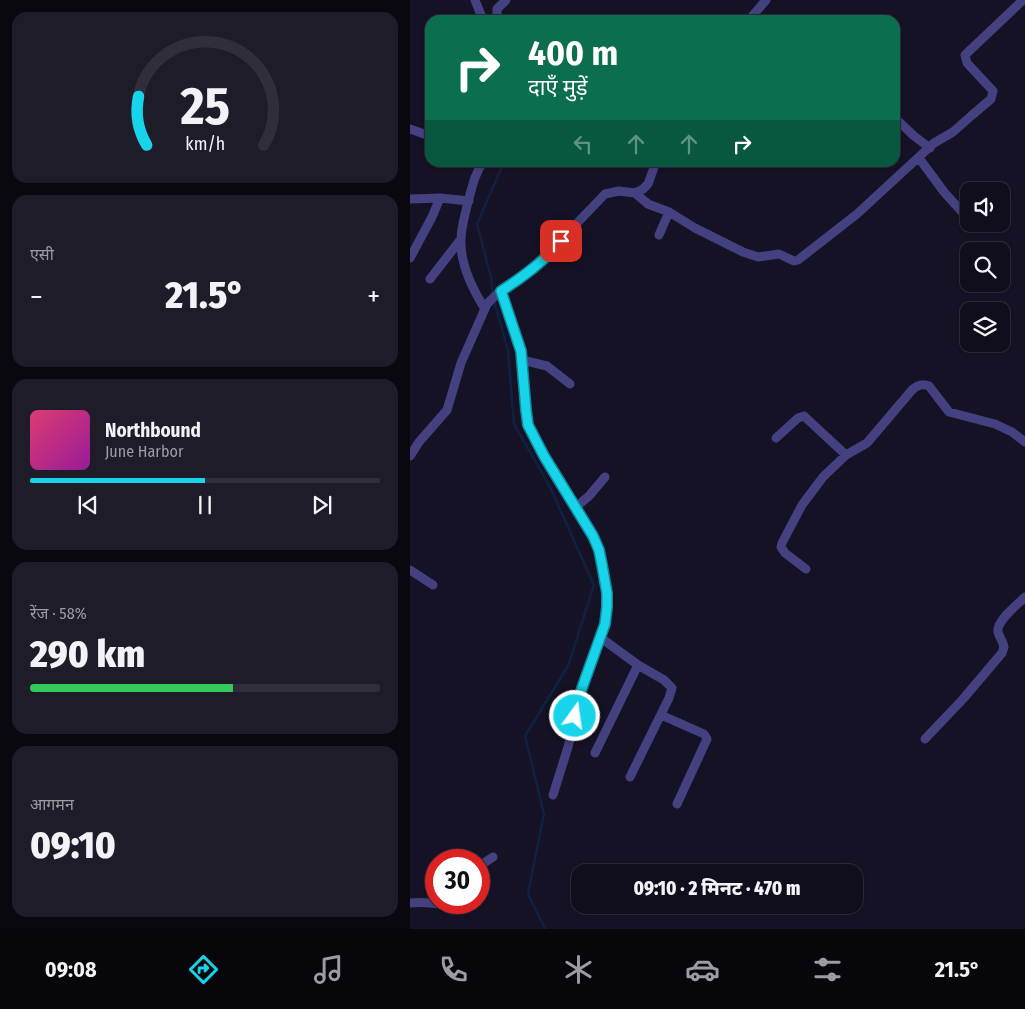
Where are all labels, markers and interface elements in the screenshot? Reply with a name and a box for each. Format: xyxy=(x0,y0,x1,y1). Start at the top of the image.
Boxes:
text: 400 m xyxy=(528,32,618,74)
icon: right xyxy=(445,35,510,100)
text: दाएँ मुड़ें xyxy=(528,74,588,101)
text: 25 xyxy=(179,75,230,138)
icon: left xyxy=(569,130,597,158)
icon: ahead xyxy=(622,130,650,158)
icon: ahead xyxy=(675,130,703,158)
icon: right xyxy=(728,130,756,158)
text: km/h xyxy=(185,133,225,155)
map controls xyxy=(960,182,1010,352)
button: sound xyxy=(960,182,1010,232)
pin xyxy=(540,220,582,262)
icon: arrive xyxy=(547,227,575,255)
button: search xyxy=(960,242,1010,292)
text: एसी xyxy=(30,245,54,264)
text: 21.5° xyxy=(165,272,245,318)
text: − xyxy=(30,280,43,313)
text: + xyxy=(367,280,380,313)
button: layers xyxy=(960,302,1010,352)
text: Northbound xyxy=(105,419,201,442)
text: June Harbor xyxy=(105,442,183,461)
icon: previous xyxy=(74,491,102,519)
icon: pause xyxy=(191,491,219,519)
icon: next xyxy=(308,491,336,519)
text: रेंज · 58% xyxy=(30,604,87,623)
text: 290 km xyxy=(30,631,145,677)
position arrow xyxy=(548,689,600,741)
text: आगमन xyxy=(30,795,74,814)
text: 09:10 xyxy=(30,822,116,868)
speed limit sign: 30 xyxy=(425,849,490,914)
text: 09:10 · 2 मिनट · 470 m xyxy=(634,877,801,900)
icon: directions xyxy=(186,952,221,987)
icon: music xyxy=(311,952,346,987)
icon: phone xyxy=(436,952,471,987)
icon: climate xyxy=(561,952,596,987)
icon: car xyxy=(685,952,720,987)
icon: filters xyxy=(810,952,845,987)
text: 09:08 xyxy=(45,956,97,983)
text: 21.5° xyxy=(935,956,980,983)

